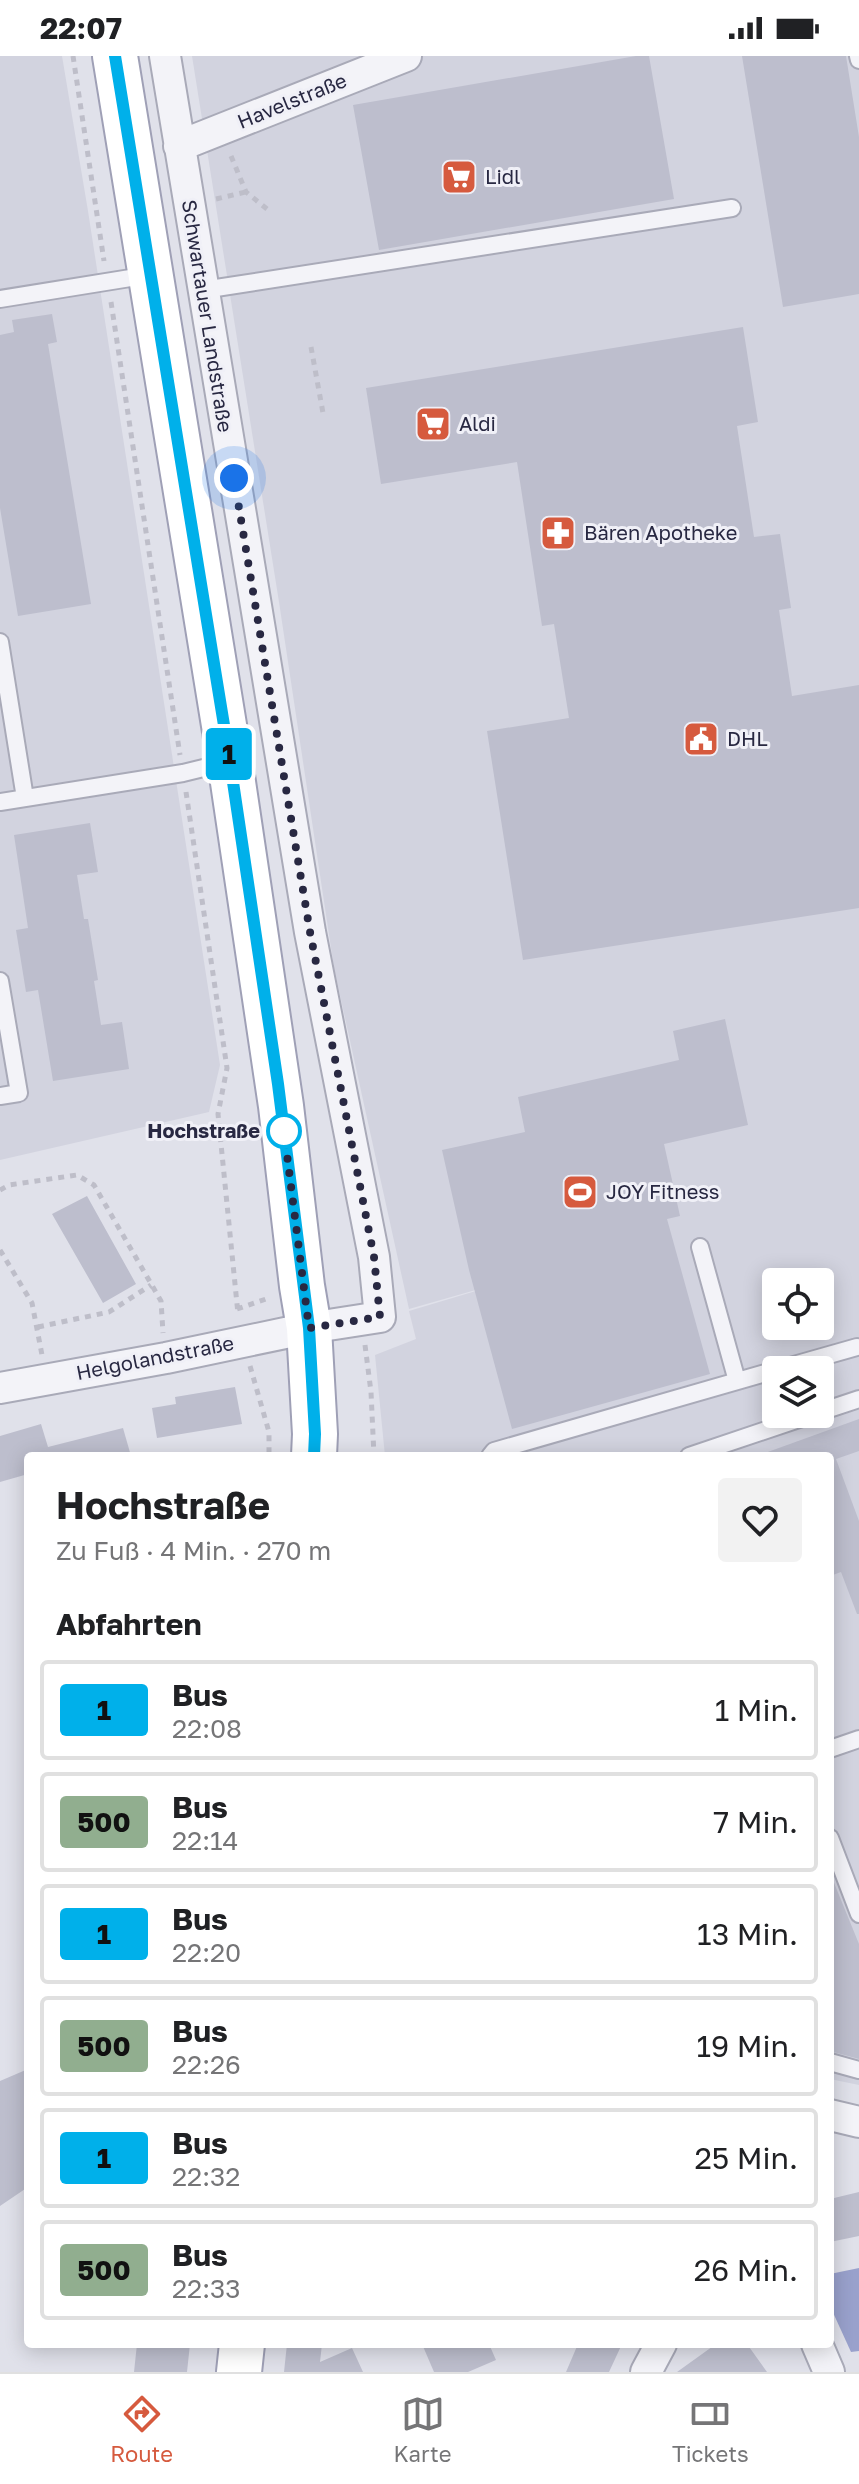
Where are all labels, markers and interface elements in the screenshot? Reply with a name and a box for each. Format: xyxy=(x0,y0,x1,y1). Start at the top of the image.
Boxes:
text: 22:07 xyxy=(40,10,122,46)
street label: Havelstraße xyxy=(234,67,350,133)
supermarket icon: Lidl xyxy=(440,158,478,196)
place label: Lidl xyxy=(485,164,520,188)
street label: Schwartauer Landstraße xyxy=(178,198,238,434)
supermarket icon: Aldi xyxy=(414,405,452,443)
place label: Aldi xyxy=(459,411,496,435)
your location xyxy=(214,458,254,498)
pharmacy icon: Bären Apotheke xyxy=(539,514,577,552)
place label: Bären Apotheke xyxy=(584,520,737,544)
public building icon: DHL xyxy=(682,720,720,758)
place label: DHL xyxy=(727,726,768,750)
line badge: 1 xyxy=(203,728,255,780)
text: 1 xyxy=(222,737,236,770)
marker: Hochstraße xyxy=(267,1114,301,1148)
place label: Hochstraße xyxy=(147,1118,260,1142)
sports icon: JOY Fitness xyxy=(561,1173,599,1211)
place label: JOY Fitness xyxy=(606,1179,719,1203)
map controls xyxy=(762,1268,834,1428)
button: locate xyxy=(762,1268,834,1340)
street label: Helgolandstraße xyxy=(74,1330,236,1384)
button: layers xyxy=(762,1356,834,1428)
button: heart xyxy=(718,1478,802,1562)
text: Hochstraße xyxy=(56,1482,270,1527)
text: Zu Fuß · 4 Min. · 270 m xyxy=(56,1535,331,1566)
text: Abfahrten xyxy=(56,1606,202,1642)
text: Bus xyxy=(172,1677,228,1713)
text: 1 Min. xyxy=(715,1692,798,1728)
text: 1 xyxy=(97,1693,111,1726)
text: 22:08 xyxy=(172,1713,242,1744)
text: Bus xyxy=(172,1789,228,1825)
text: 7 Min. xyxy=(713,1804,798,1840)
text: 500 xyxy=(77,1805,131,1838)
text: 22:14 xyxy=(172,1825,238,1856)
text: Bus xyxy=(172,1901,228,1937)
text: 13 Min. xyxy=(697,1916,798,1952)
text: 1 xyxy=(97,1917,111,1950)
text: 22:20 xyxy=(172,1937,241,1968)
text: Bus xyxy=(172,2013,228,2049)
text: 19 Min. xyxy=(697,2028,798,2064)
text: 500 xyxy=(77,2029,131,2062)
text: 22:26 xyxy=(172,2049,241,2080)
text: Bus xyxy=(172,2125,228,2161)
text: 25 Min. xyxy=(694,2140,798,2176)
text: 1 xyxy=(97,2141,111,2174)
text: 22:32 xyxy=(172,2161,240,2192)
text: Bus xyxy=(172,2237,228,2273)
text: 26 Min. xyxy=(694,2252,798,2288)
text: 500 xyxy=(77,2253,131,2286)
text: 22:33 xyxy=(172,2273,240,2304)
tab: Route xyxy=(110,2392,173,2467)
tab: Karte xyxy=(394,2392,452,2467)
tab: Tickets xyxy=(672,2392,749,2467)

